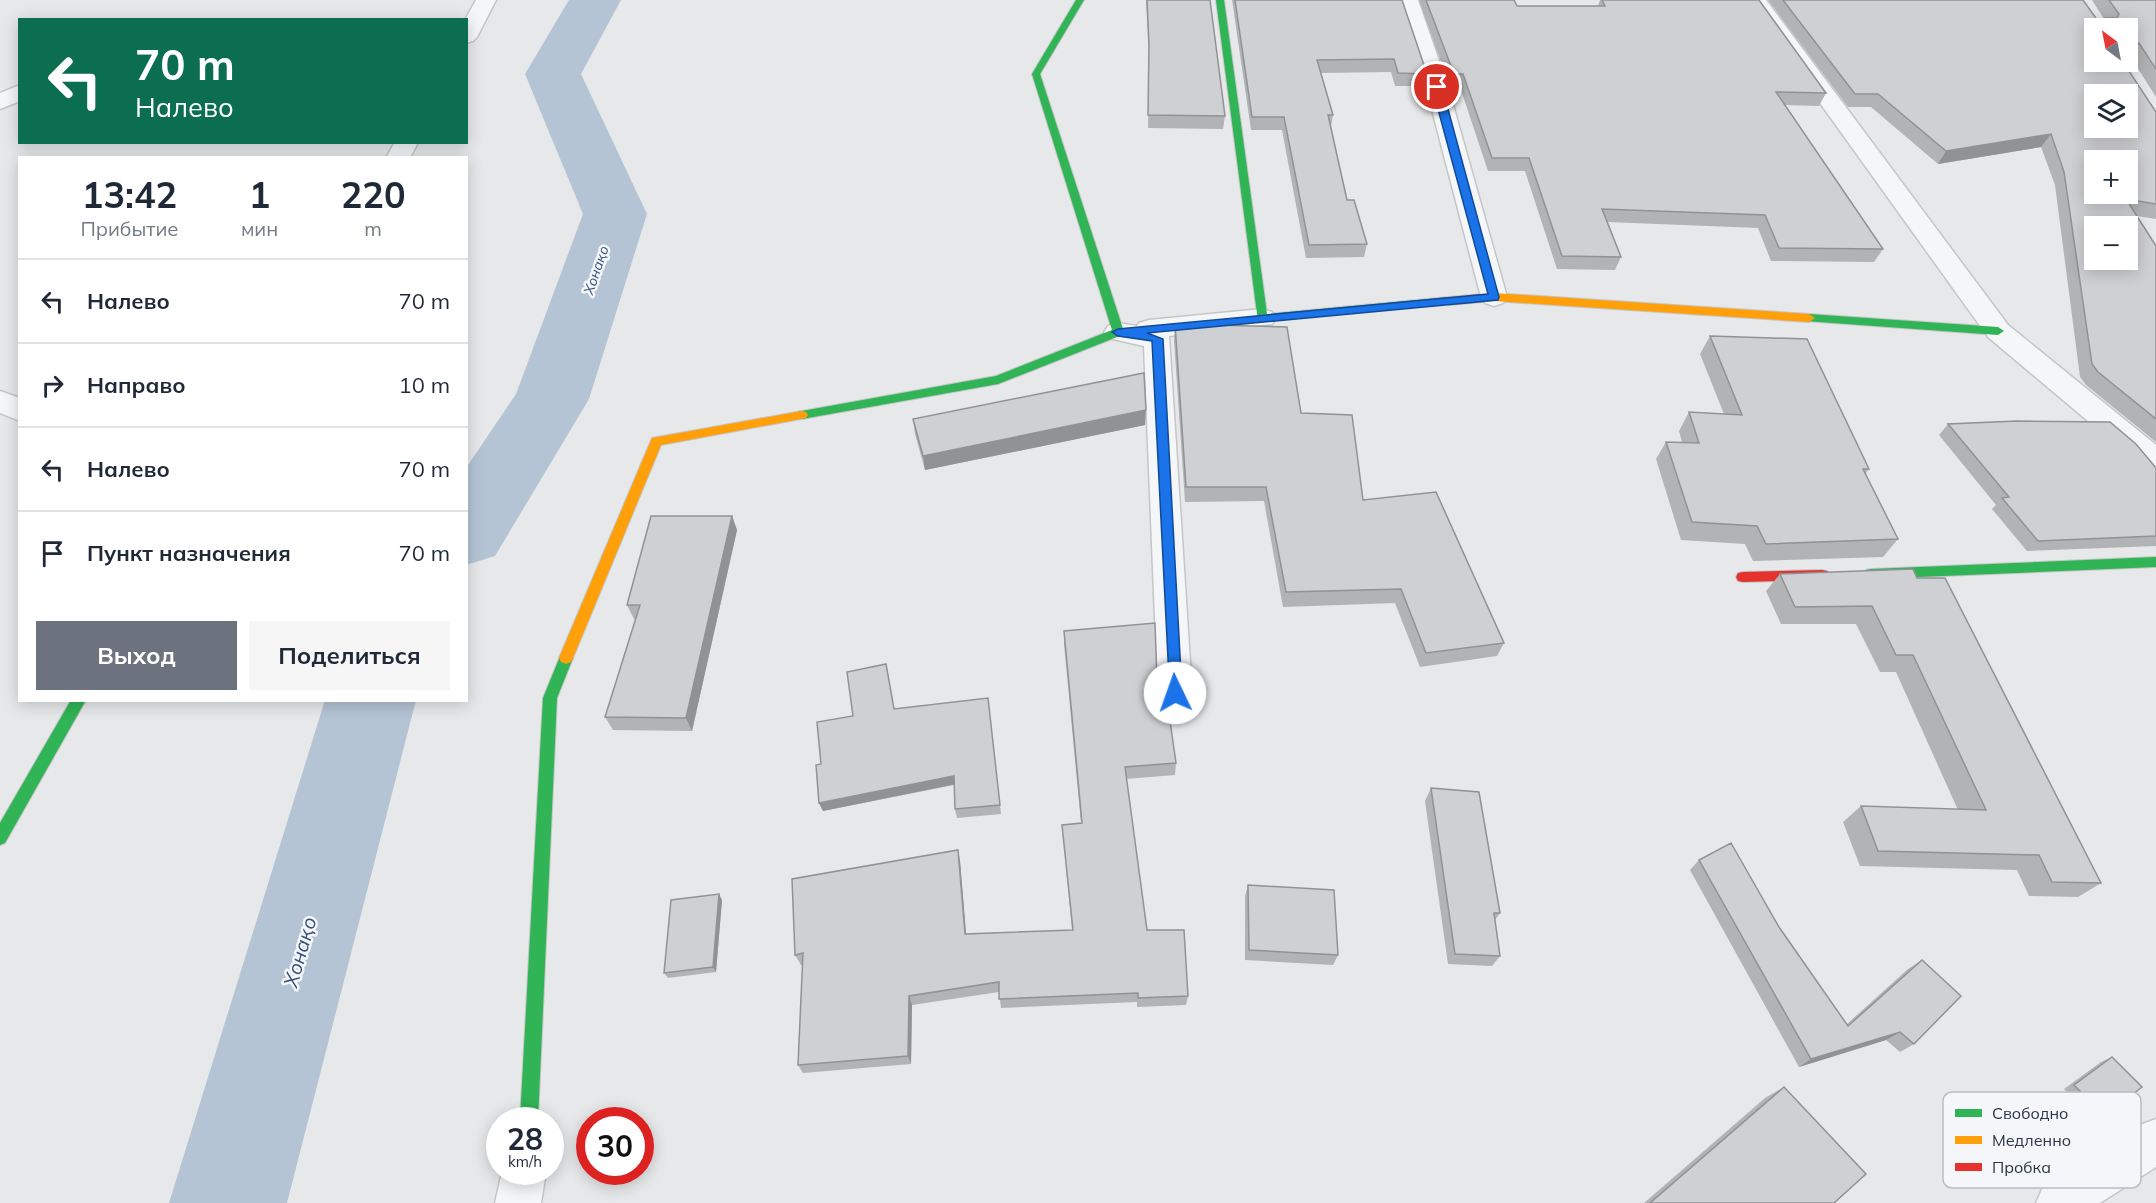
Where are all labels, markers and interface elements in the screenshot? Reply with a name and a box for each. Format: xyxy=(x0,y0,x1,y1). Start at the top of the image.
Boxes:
north arrow xyxy=(2084,18,2138,72)
map controls xyxy=(2084,18,2138,270)
text: 70 m xyxy=(135,38,235,91)
icon: left xyxy=(36,42,114,120)
pin xyxy=(1411,61,1462,112)
icon: arrive xyxy=(1420,70,1453,103)
button: layers xyxy=(2084,84,2138,138)
text: Налево xyxy=(135,90,234,124)
button: + xyxy=(2084,150,2138,204)
text: 13:42 xyxy=(82,172,177,217)
text: 1 xyxy=(249,172,270,217)
text: 220 xyxy=(341,172,406,217)
text: Прибытие xyxy=(80,216,178,241)
text: мин xyxy=(241,216,278,241)
text: m xyxy=(364,216,382,241)
button: − xyxy=(2084,216,2138,270)
water label: Хонақо xyxy=(579,243,613,298)
icon: left xyxy=(36,285,69,318)
text: Налево xyxy=(87,287,170,315)
text: 70 m xyxy=(399,287,450,315)
icon: right xyxy=(36,369,69,402)
text: Направо xyxy=(87,371,185,399)
text: 10 m xyxy=(399,371,450,399)
icon: left xyxy=(36,453,69,486)
text: Налево xyxy=(87,455,170,483)
text: 70 m xyxy=(399,455,450,483)
icon: arrive xyxy=(36,537,69,570)
text: Пункт назначения xyxy=(87,539,291,567)
text: 70 m xyxy=(399,539,450,567)
button: Выход xyxy=(36,621,237,690)
button: Поделиться xyxy=(249,621,450,690)
position arrow xyxy=(1143,661,1207,725)
water label: Хонақо xyxy=(277,914,321,991)
legend xyxy=(1943,1092,2141,1188)
text: Свободно xyxy=(1992,1103,2068,1123)
speed limit sign: 30 xyxy=(576,1107,654,1185)
text: 28 xyxy=(507,1120,543,1158)
text: Медленно xyxy=(1992,1130,2071,1150)
text: km/h xyxy=(508,1152,542,1171)
text: Пробка xyxy=(1992,1157,2051,1177)

